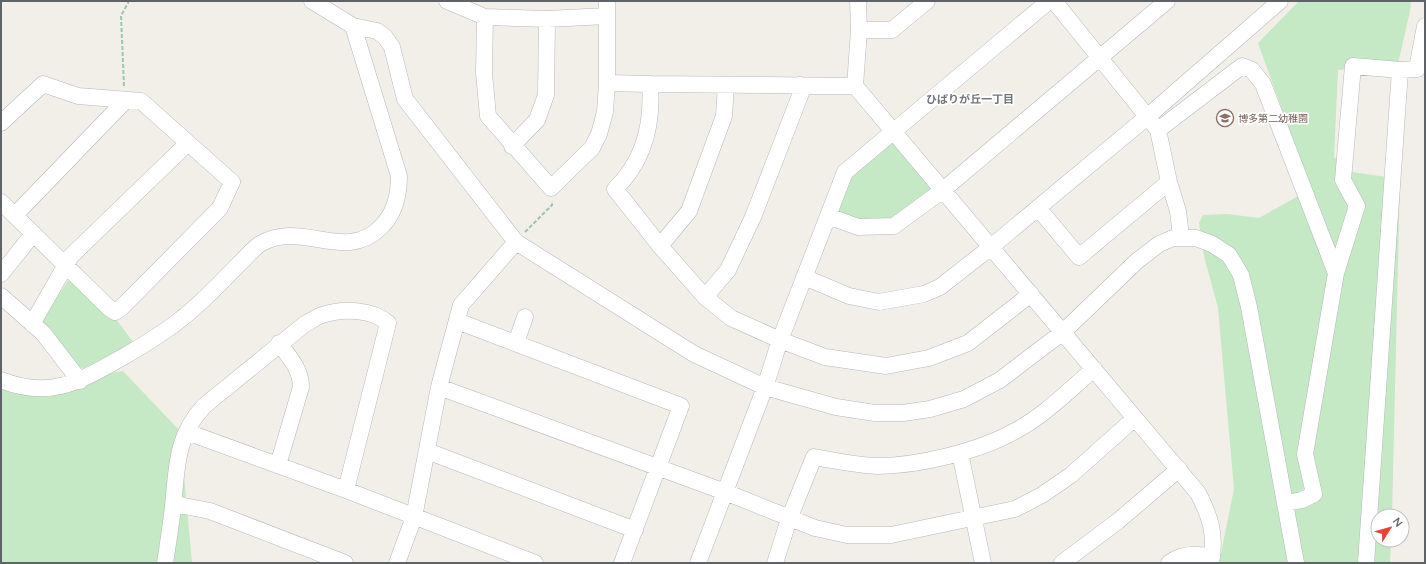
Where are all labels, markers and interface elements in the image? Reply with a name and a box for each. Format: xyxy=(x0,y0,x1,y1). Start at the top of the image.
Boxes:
district label: ひばりが丘一丁目 xyxy=(926,92,1014,106)
school or university icon: 博多第二幼稚園 xyxy=(1215,108,1235,128)
place label: 博多第二幼稚園 xyxy=(1238,112,1308,125)
north arrow xyxy=(1370,508,1410,548)
text: N xyxy=(1390,515,1406,529)

